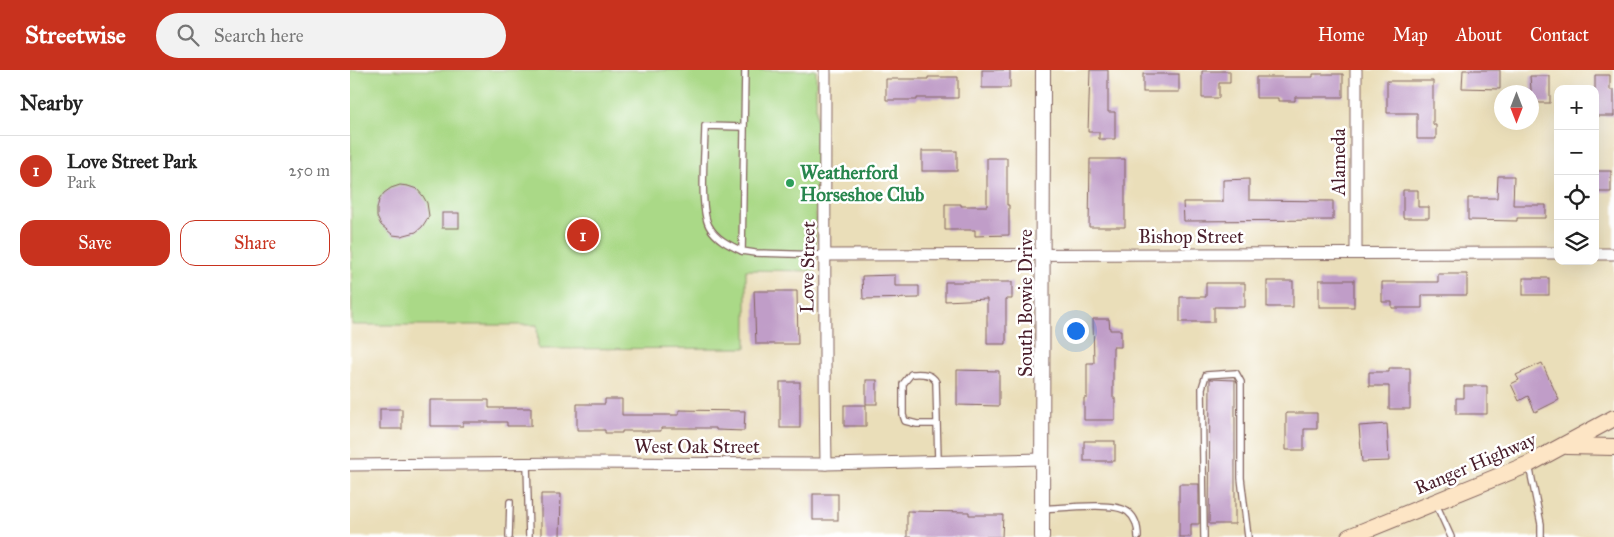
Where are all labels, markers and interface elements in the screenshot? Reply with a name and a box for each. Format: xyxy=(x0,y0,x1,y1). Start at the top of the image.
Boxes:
search box xyxy=(156,13,506,58)
text: Streetwise xyxy=(25,20,126,50)
icon: search xyxy=(174,21,202,49)
text: Search here xyxy=(214,24,304,47)
text: Home xyxy=(1318,24,1365,46)
text: Map xyxy=(1393,24,1428,46)
text: About xyxy=(1456,24,1502,46)
text: Contact xyxy=(1530,24,1589,46)
north arrow xyxy=(1494,85,1539,130)
map controls xyxy=(1554,85,1599,265)
button: + xyxy=(1554,85,1599,130)
text: Nearby xyxy=(20,90,83,116)
street label: Alameda xyxy=(1327,127,1350,197)
button: − xyxy=(1554,130,1599,175)
text: Love Street Park xyxy=(67,150,197,173)
text: 1 xyxy=(33,161,39,180)
text: 250 m xyxy=(289,161,330,180)
place label: Weatherford Horseshoe Club xyxy=(800,161,924,206)
text: Park xyxy=(67,173,96,192)
button: locate xyxy=(1554,175,1599,220)
marker: Weatherford Horseshoe Club xyxy=(784,177,796,189)
pin: 1 xyxy=(567,216,599,254)
button: Save xyxy=(20,220,170,266)
button: Share xyxy=(180,220,330,266)
button: layers xyxy=(1554,220,1599,265)
street label: Love Street xyxy=(795,221,820,313)
street label: Bishop Street xyxy=(1138,225,1244,248)
street label: South Bowie Drive xyxy=(1014,229,1037,377)
your location xyxy=(1063,318,1089,344)
street label: Ranger Highway xyxy=(1411,427,1541,500)
street label: West Oak Street xyxy=(634,435,760,458)

